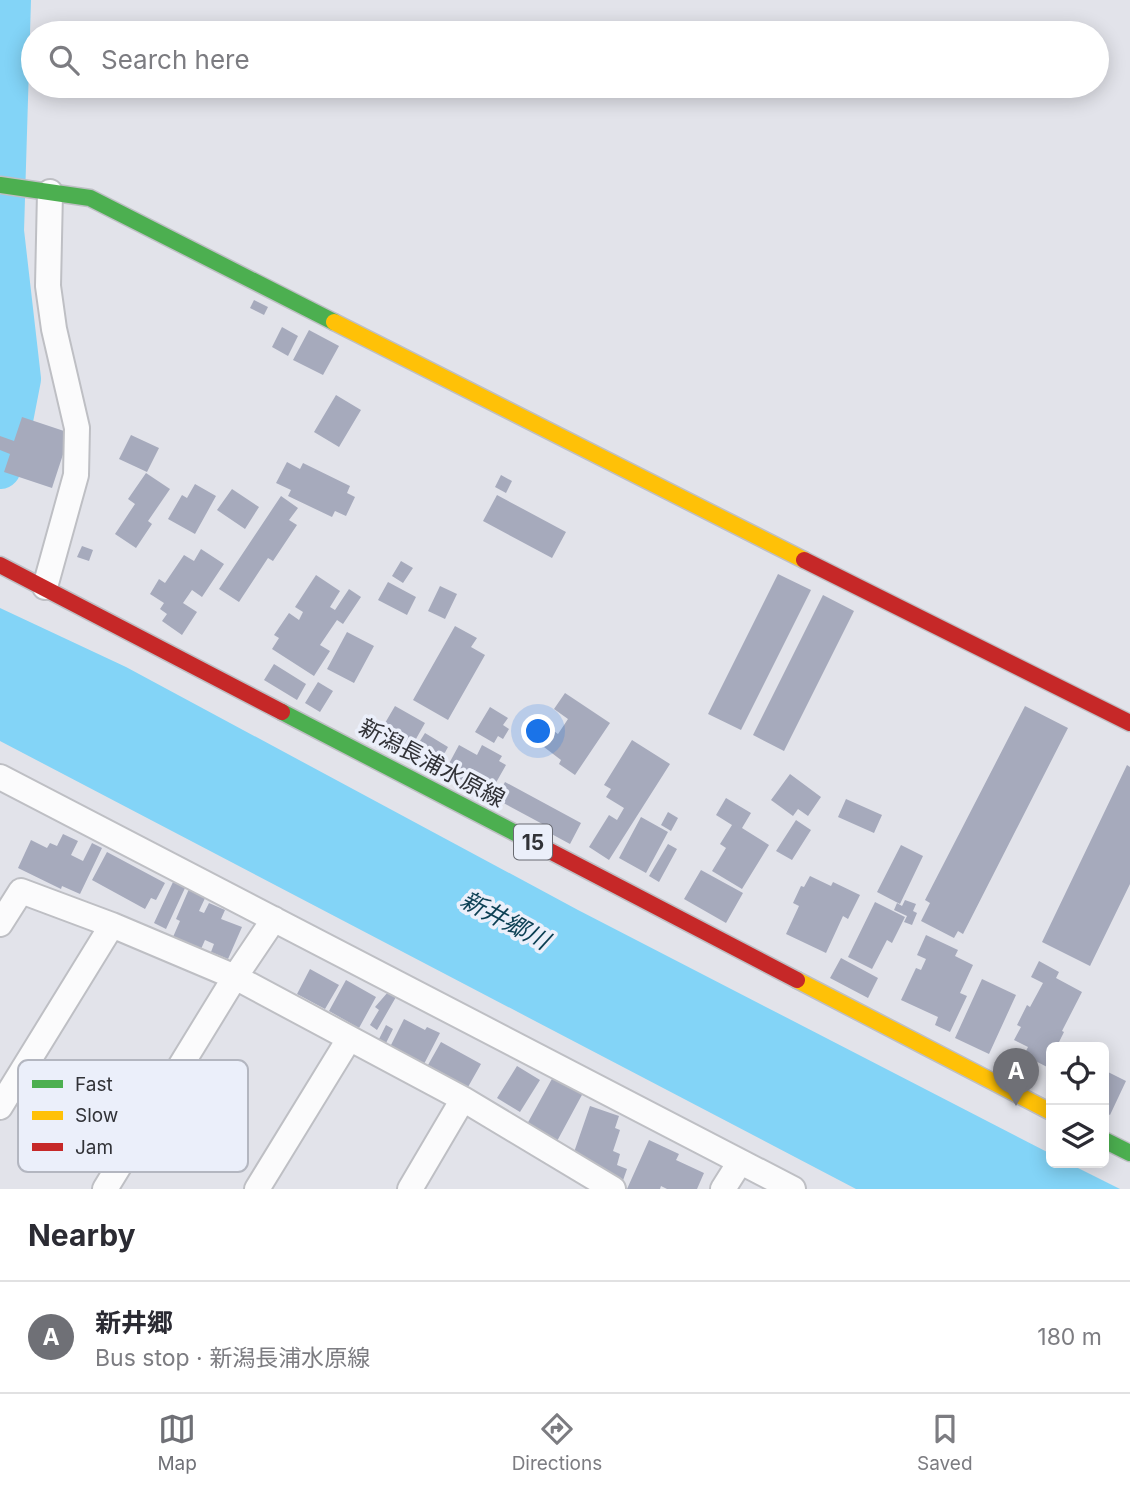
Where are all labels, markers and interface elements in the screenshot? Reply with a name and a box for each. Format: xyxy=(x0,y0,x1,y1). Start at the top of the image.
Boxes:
search box xyxy=(21,21,1109,98)
icon: search xyxy=(45,41,83,79)
text: Search here xyxy=(101,44,250,75)
street label: 新潟長浦水原線 xyxy=(354,713,510,813)
your location xyxy=(521,714,555,748)
road number: 15 xyxy=(514,824,552,860)
water label: 新井郷川 xyxy=(456,885,557,957)
map controls xyxy=(1046,1042,1109,1168)
button: locate xyxy=(1046,1042,1109,1105)
pin: A xyxy=(993,1048,1039,1106)
legend xyxy=(18,1060,248,1172)
text: Fast xyxy=(75,1073,113,1096)
text: Slow xyxy=(75,1104,118,1127)
button: layers xyxy=(1046,1105,1109,1168)
text: Jam xyxy=(75,1136,113,1159)
text: Nearby xyxy=(28,1217,136,1253)
text: 新井郷 xyxy=(95,1307,173,1338)
text: A xyxy=(42,1323,60,1351)
text: 180 m xyxy=(1037,1323,1102,1351)
text: Bus stop · 新潟長浦水原線 xyxy=(95,1344,370,1372)
tab: Map xyxy=(157,1410,197,1475)
tab: Directions xyxy=(512,1410,602,1475)
tab: Saved xyxy=(917,1410,973,1475)

